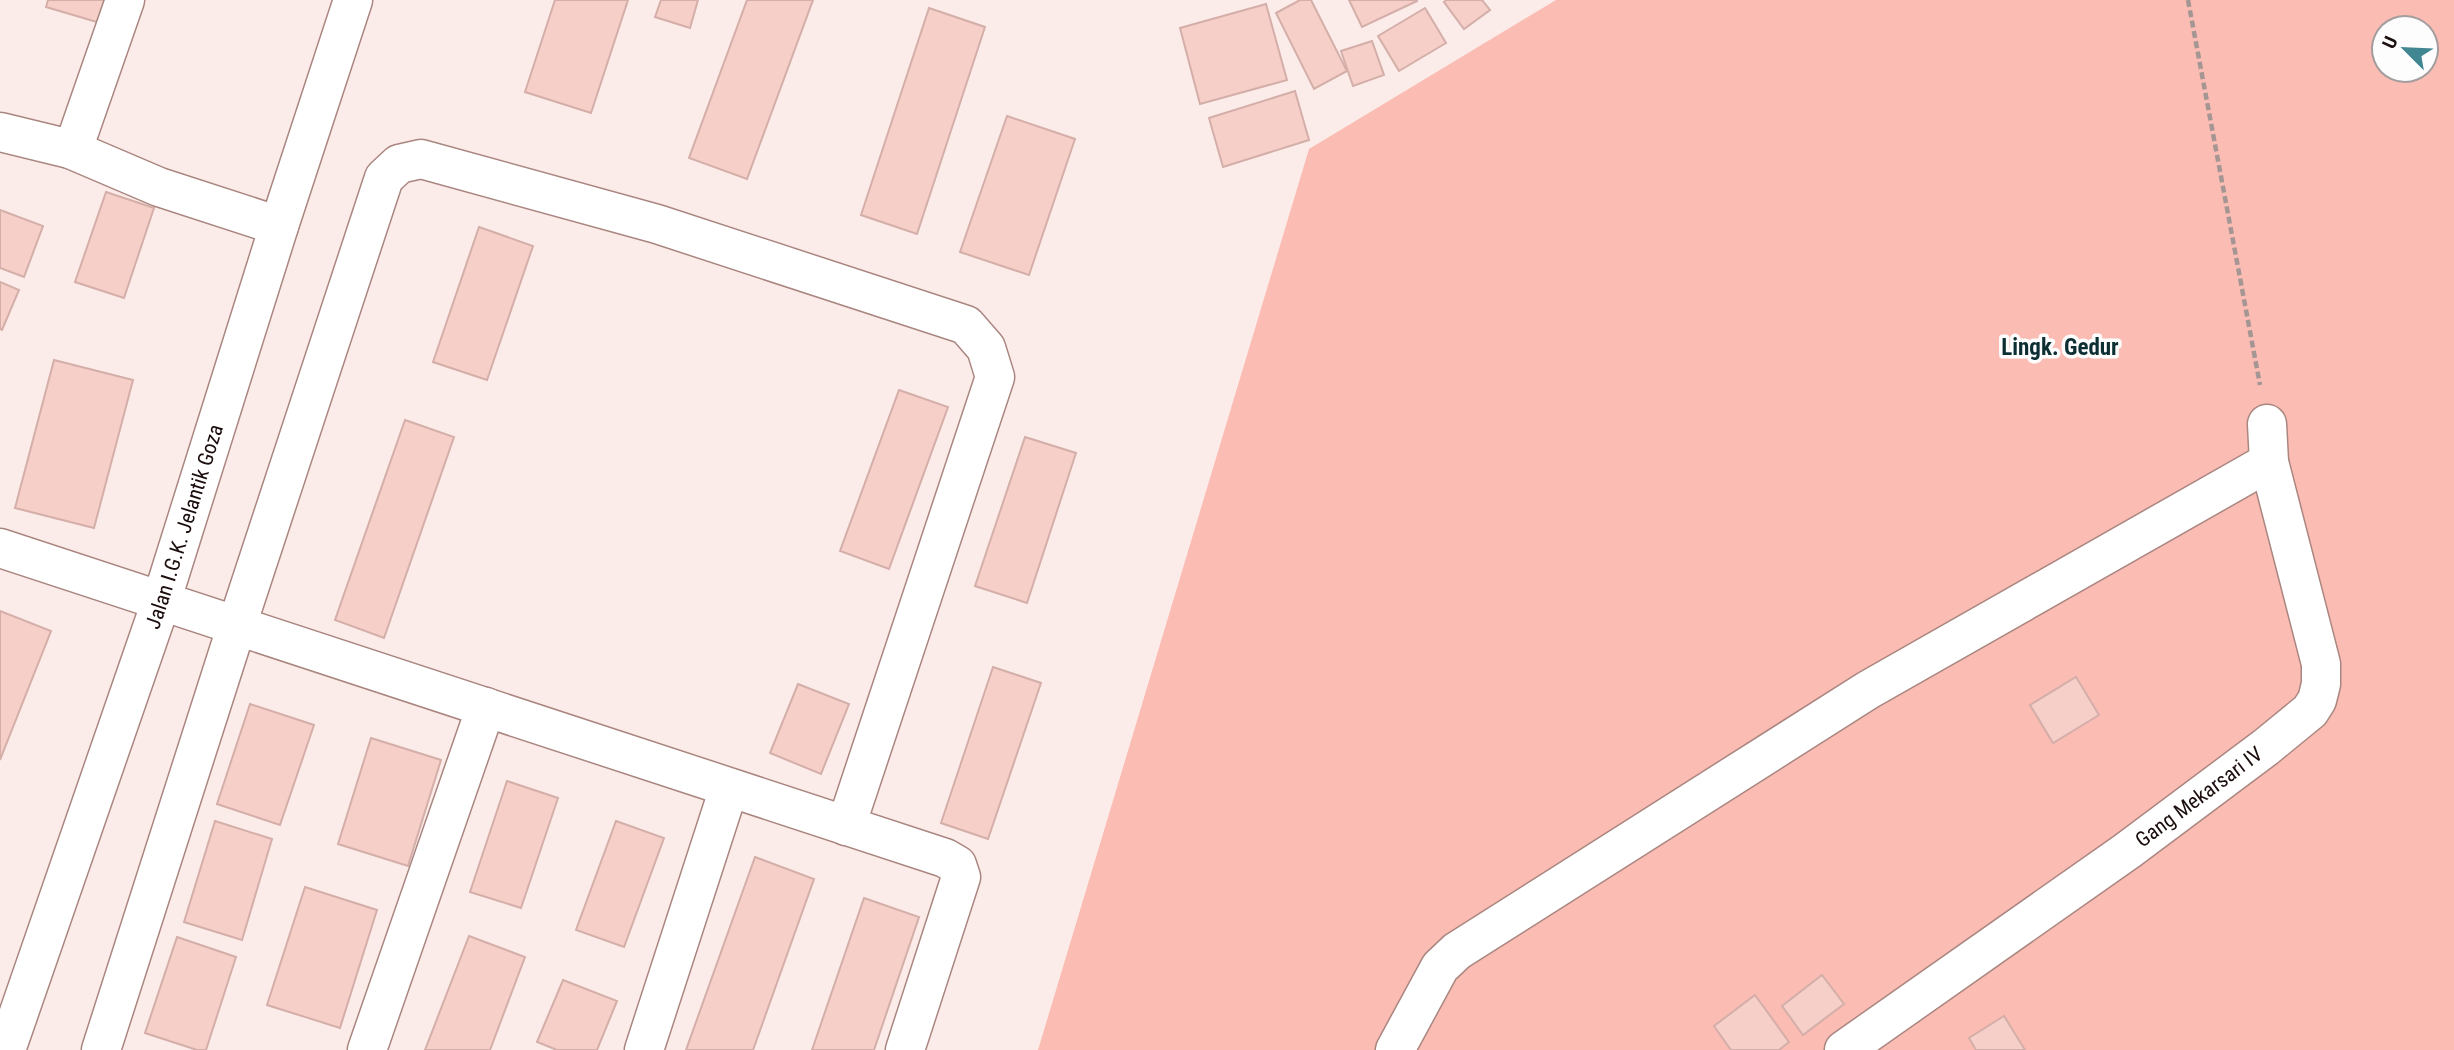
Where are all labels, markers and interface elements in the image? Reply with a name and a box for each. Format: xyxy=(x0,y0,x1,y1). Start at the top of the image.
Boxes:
north arrow xyxy=(2370,14,2440,84)
text: U xyxy=(2377,33,2403,52)
district label: Lingk. Gedur xyxy=(2001,334,2119,361)
street label: Jalan I.G.K. Jelantik Goza xyxy=(141,421,228,632)
street label: Gang Mekarsari IV xyxy=(2131,742,2267,852)

